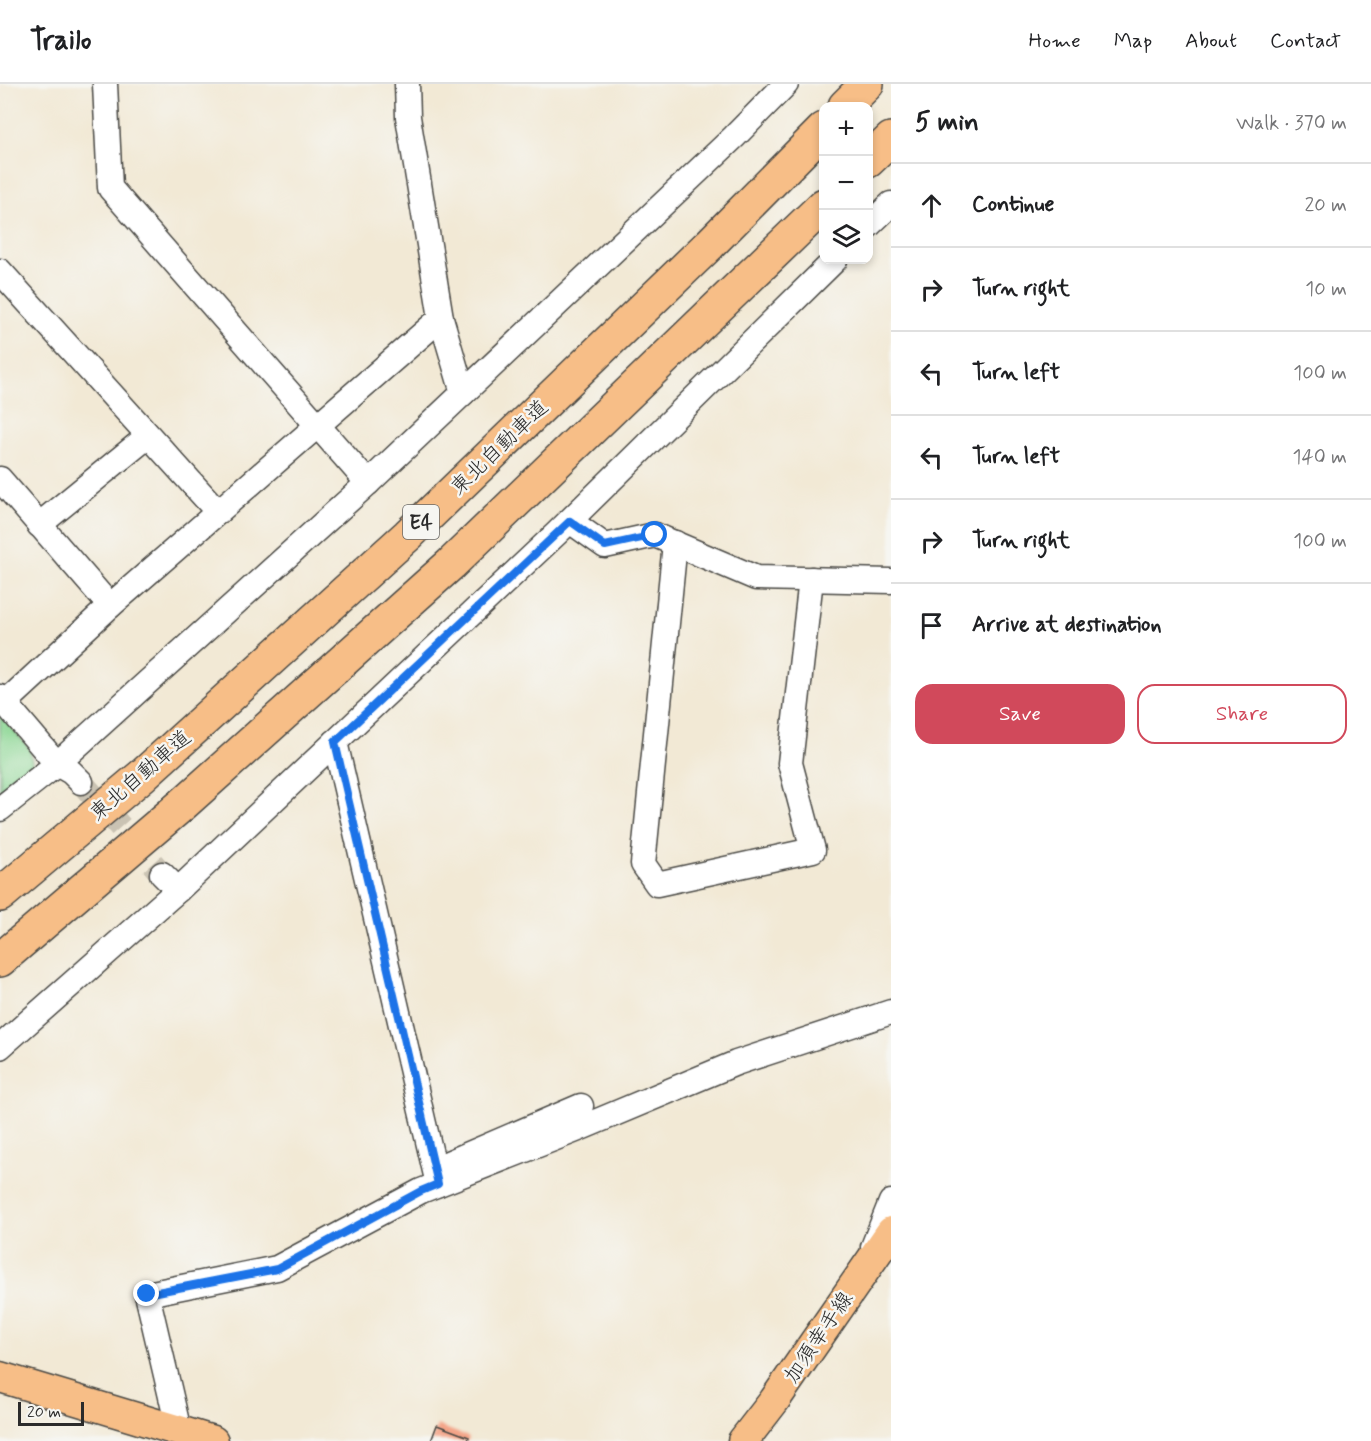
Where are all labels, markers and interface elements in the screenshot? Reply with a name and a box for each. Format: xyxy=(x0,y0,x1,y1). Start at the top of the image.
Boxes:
text: Trailo xyxy=(30,23,91,60)
text: Home xyxy=(1029,27,1081,55)
text: Map xyxy=(1114,27,1152,55)
text: About xyxy=(1185,27,1237,55)
text: Contact xyxy=(1270,27,1341,55)
map controls xyxy=(819,102,873,264)
button: + xyxy=(819,102,873,156)
text: 5 min xyxy=(915,106,979,140)
text: Walk · 370 m xyxy=(1236,110,1347,137)
button: − xyxy=(819,156,873,210)
icon: ahead xyxy=(915,189,948,222)
text: Continue xyxy=(972,191,1054,219)
text: 20 m xyxy=(1304,192,1347,219)
button: layers xyxy=(819,210,873,264)
icon: right xyxy=(915,273,948,306)
text: Turn right xyxy=(972,275,1070,303)
text: 10 m xyxy=(1305,276,1347,303)
icon: left xyxy=(915,357,948,390)
text: Turn left xyxy=(972,359,1060,387)
text: 100 m xyxy=(1293,360,1347,387)
street label: 東北自動車道 xyxy=(445,394,555,502)
icon: left xyxy=(915,441,948,474)
text: Turn left xyxy=(972,443,1060,471)
text: 140 m xyxy=(1293,444,1347,471)
road number: E4 xyxy=(403,505,439,539)
route start xyxy=(641,521,667,547)
icon: right xyxy=(915,525,948,558)
text: Turn right xyxy=(972,527,1070,555)
text: 100 m xyxy=(1293,528,1347,555)
icon: arrive xyxy=(915,609,948,642)
text: Arrive at destination xyxy=(972,611,1162,639)
button: Save xyxy=(915,684,1125,744)
button: Share xyxy=(1137,684,1347,744)
street label: 東北自動車道 xyxy=(84,724,197,828)
route end xyxy=(133,1280,159,1306)
street label: 加須幸手線 xyxy=(778,1286,860,1389)
scale bar xyxy=(18,1399,84,1426)
text: 20 m xyxy=(27,1402,61,1423)

